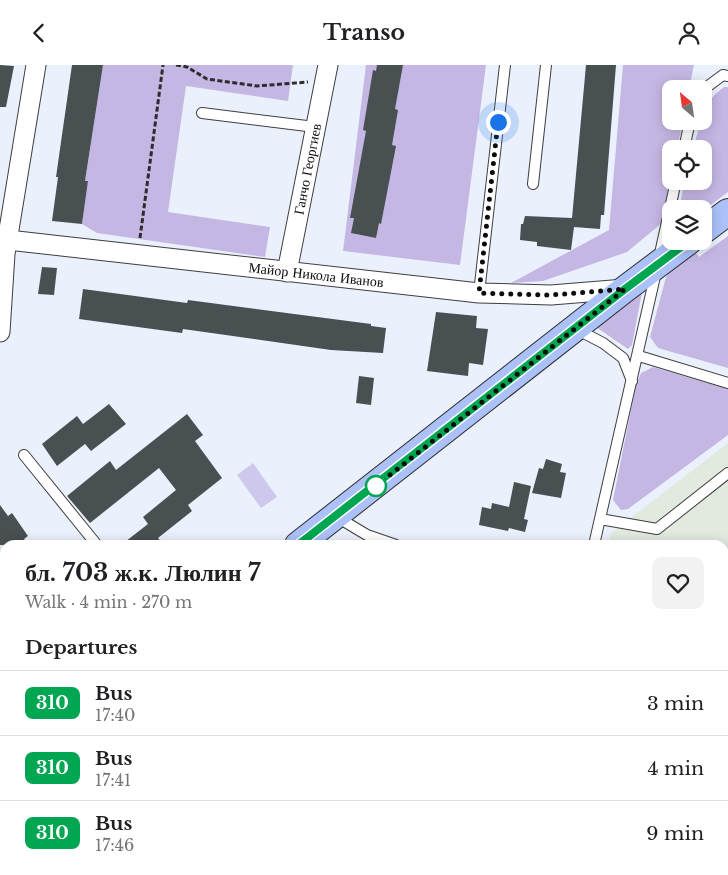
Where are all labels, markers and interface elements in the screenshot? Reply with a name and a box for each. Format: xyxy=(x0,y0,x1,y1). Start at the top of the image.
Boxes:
icon: back xyxy=(25,19,53,47)
text: Transo xyxy=(323,19,405,46)
icon: person xyxy=(675,19,703,47)
north arrow xyxy=(662,80,712,130)
map controls xyxy=(662,80,712,250)
your location xyxy=(486,110,511,135)
street label: Ганчо Георгиев xyxy=(290,121,325,216)
button: locate xyxy=(662,140,712,190)
button: layers xyxy=(662,200,712,250)
street label: Майор Никола Иванов xyxy=(248,258,385,291)
unlabelled marker xyxy=(365,475,387,497)
button: heart xyxy=(652,557,704,609)
text: бл. 703 ж.к. Люлин 7 xyxy=(25,558,260,587)
text: Walk · 4 min · 270 m xyxy=(25,592,192,612)
text: Departures xyxy=(25,636,137,659)
text: Bus xyxy=(95,682,132,705)
text: 310 xyxy=(36,692,69,714)
text: 3 min xyxy=(647,692,704,715)
text: 17:40 xyxy=(95,705,136,725)
text: Bus xyxy=(95,747,132,770)
text: 310 xyxy=(36,757,69,779)
text: 4 min xyxy=(647,757,704,780)
text: 17:41 xyxy=(95,770,131,790)
text: Bus xyxy=(95,812,132,835)
text: 310 xyxy=(36,822,69,844)
text: 9 min xyxy=(646,822,704,845)
text: 17:46 xyxy=(95,835,134,855)

